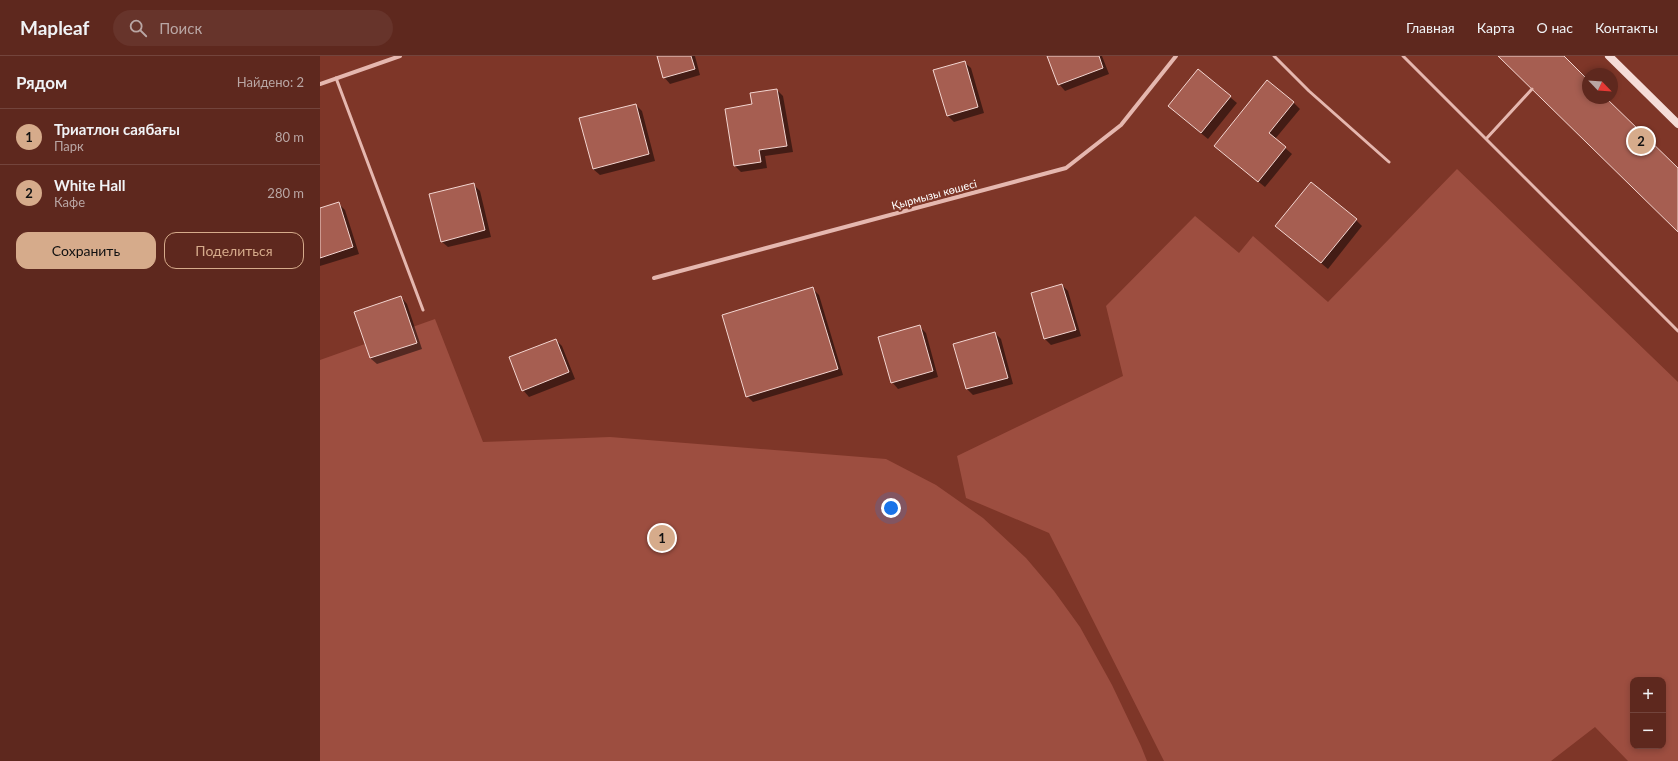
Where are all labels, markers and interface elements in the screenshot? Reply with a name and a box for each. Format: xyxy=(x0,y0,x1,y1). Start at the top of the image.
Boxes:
search box xyxy=(113,10,393,46)
text: Mapleaf xyxy=(20,16,89,39)
icon: search xyxy=(127,17,149,39)
text: Поиск xyxy=(159,19,202,37)
text: Главная xyxy=(1406,19,1455,36)
text: Карта xyxy=(1477,19,1515,36)
text: О нас xyxy=(1537,19,1573,36)
text: Контакты xyxy=(1595,19,1658,36)
north arrow xyxy=(1582,68,1618,104)
text: Рядом xyxy=(16,72,67,93)
text: Найдено: 2 xyxy=(237,74,304,90)
text: Триатлон саябағы xyxy=(54,120,180,138)
pin: 2 xyxy=(1628,126,1654,156)
text: 1 xyxy=(25,129,33,145)
text: 80 m xyxy=(275,129,304,145)
text: Парк xyxy=(54,138,84,154)
text: White Hall xyxy=(54,176,126,194)
street label: Қырмызы көшесі xyxy=(890,176,978,212)
text: 2 xyxy=(25,185,33,201)
text: 280 m xyxy=(267,185,304,201)
text: Кафе xyxy=(54,194,85,210)
button: Сохранить xyxy=(16,232,156,269)
button: Поделиться xyxy=(164,232,304,269)
your location xyxy=(881,498,901,518)
pin: 1 xyxy=(649,523,675,553)
map controls xyxy=(1630,677,1666,749)
button: + xyxy=(1630,677,1666,713)
button: − xyxy=(1630,713,1666,749)

